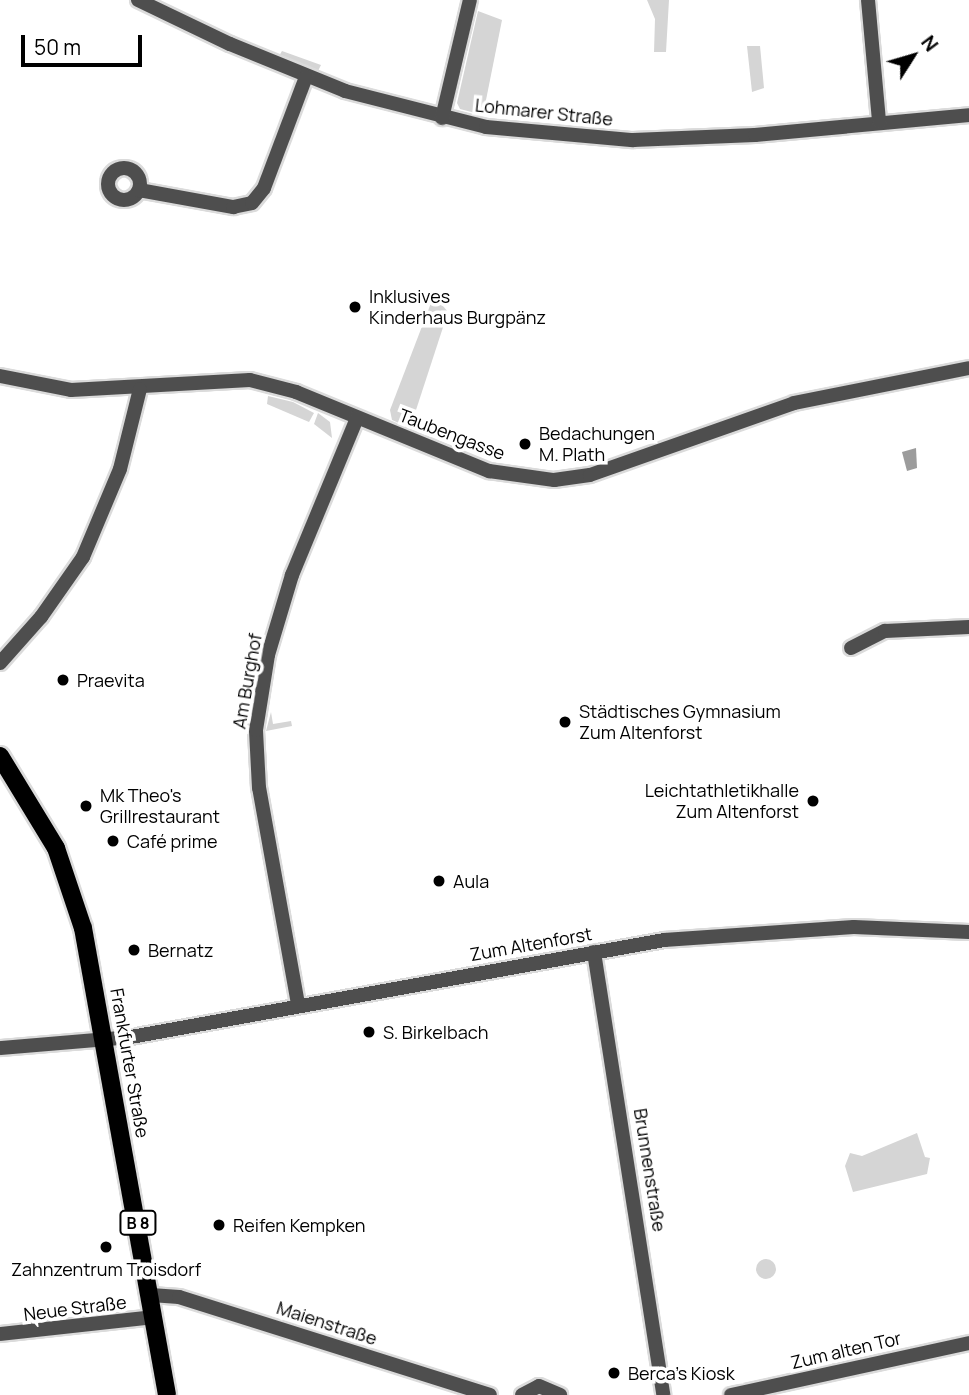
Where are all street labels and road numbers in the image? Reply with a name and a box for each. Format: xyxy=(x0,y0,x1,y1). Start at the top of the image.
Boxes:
street label: Lohmarer Straße xyxy=(474,94,614,130)
street label: Taubengasse xyxy=(396,404,508,464)
street label: Am Burghof xyxy=(228,632,266,730)
street label: Zum Altenforst xyxy=(468,923,594,965)
street label: Frankfurter Straße xyxy=(106,986,154,1140)
street label: Brunnenstraße xyxy=(630,1107,670,1233)
road number: B 8 xyxy=(119,1210,157,1236)
street label: Neue Straße xyxy=(22,1291,128,1325)
street label: Maienstraße xyxy=(274,1297,380,1349)
street label: Zum alten Tor xyxy=(789,1327,903,1373)

